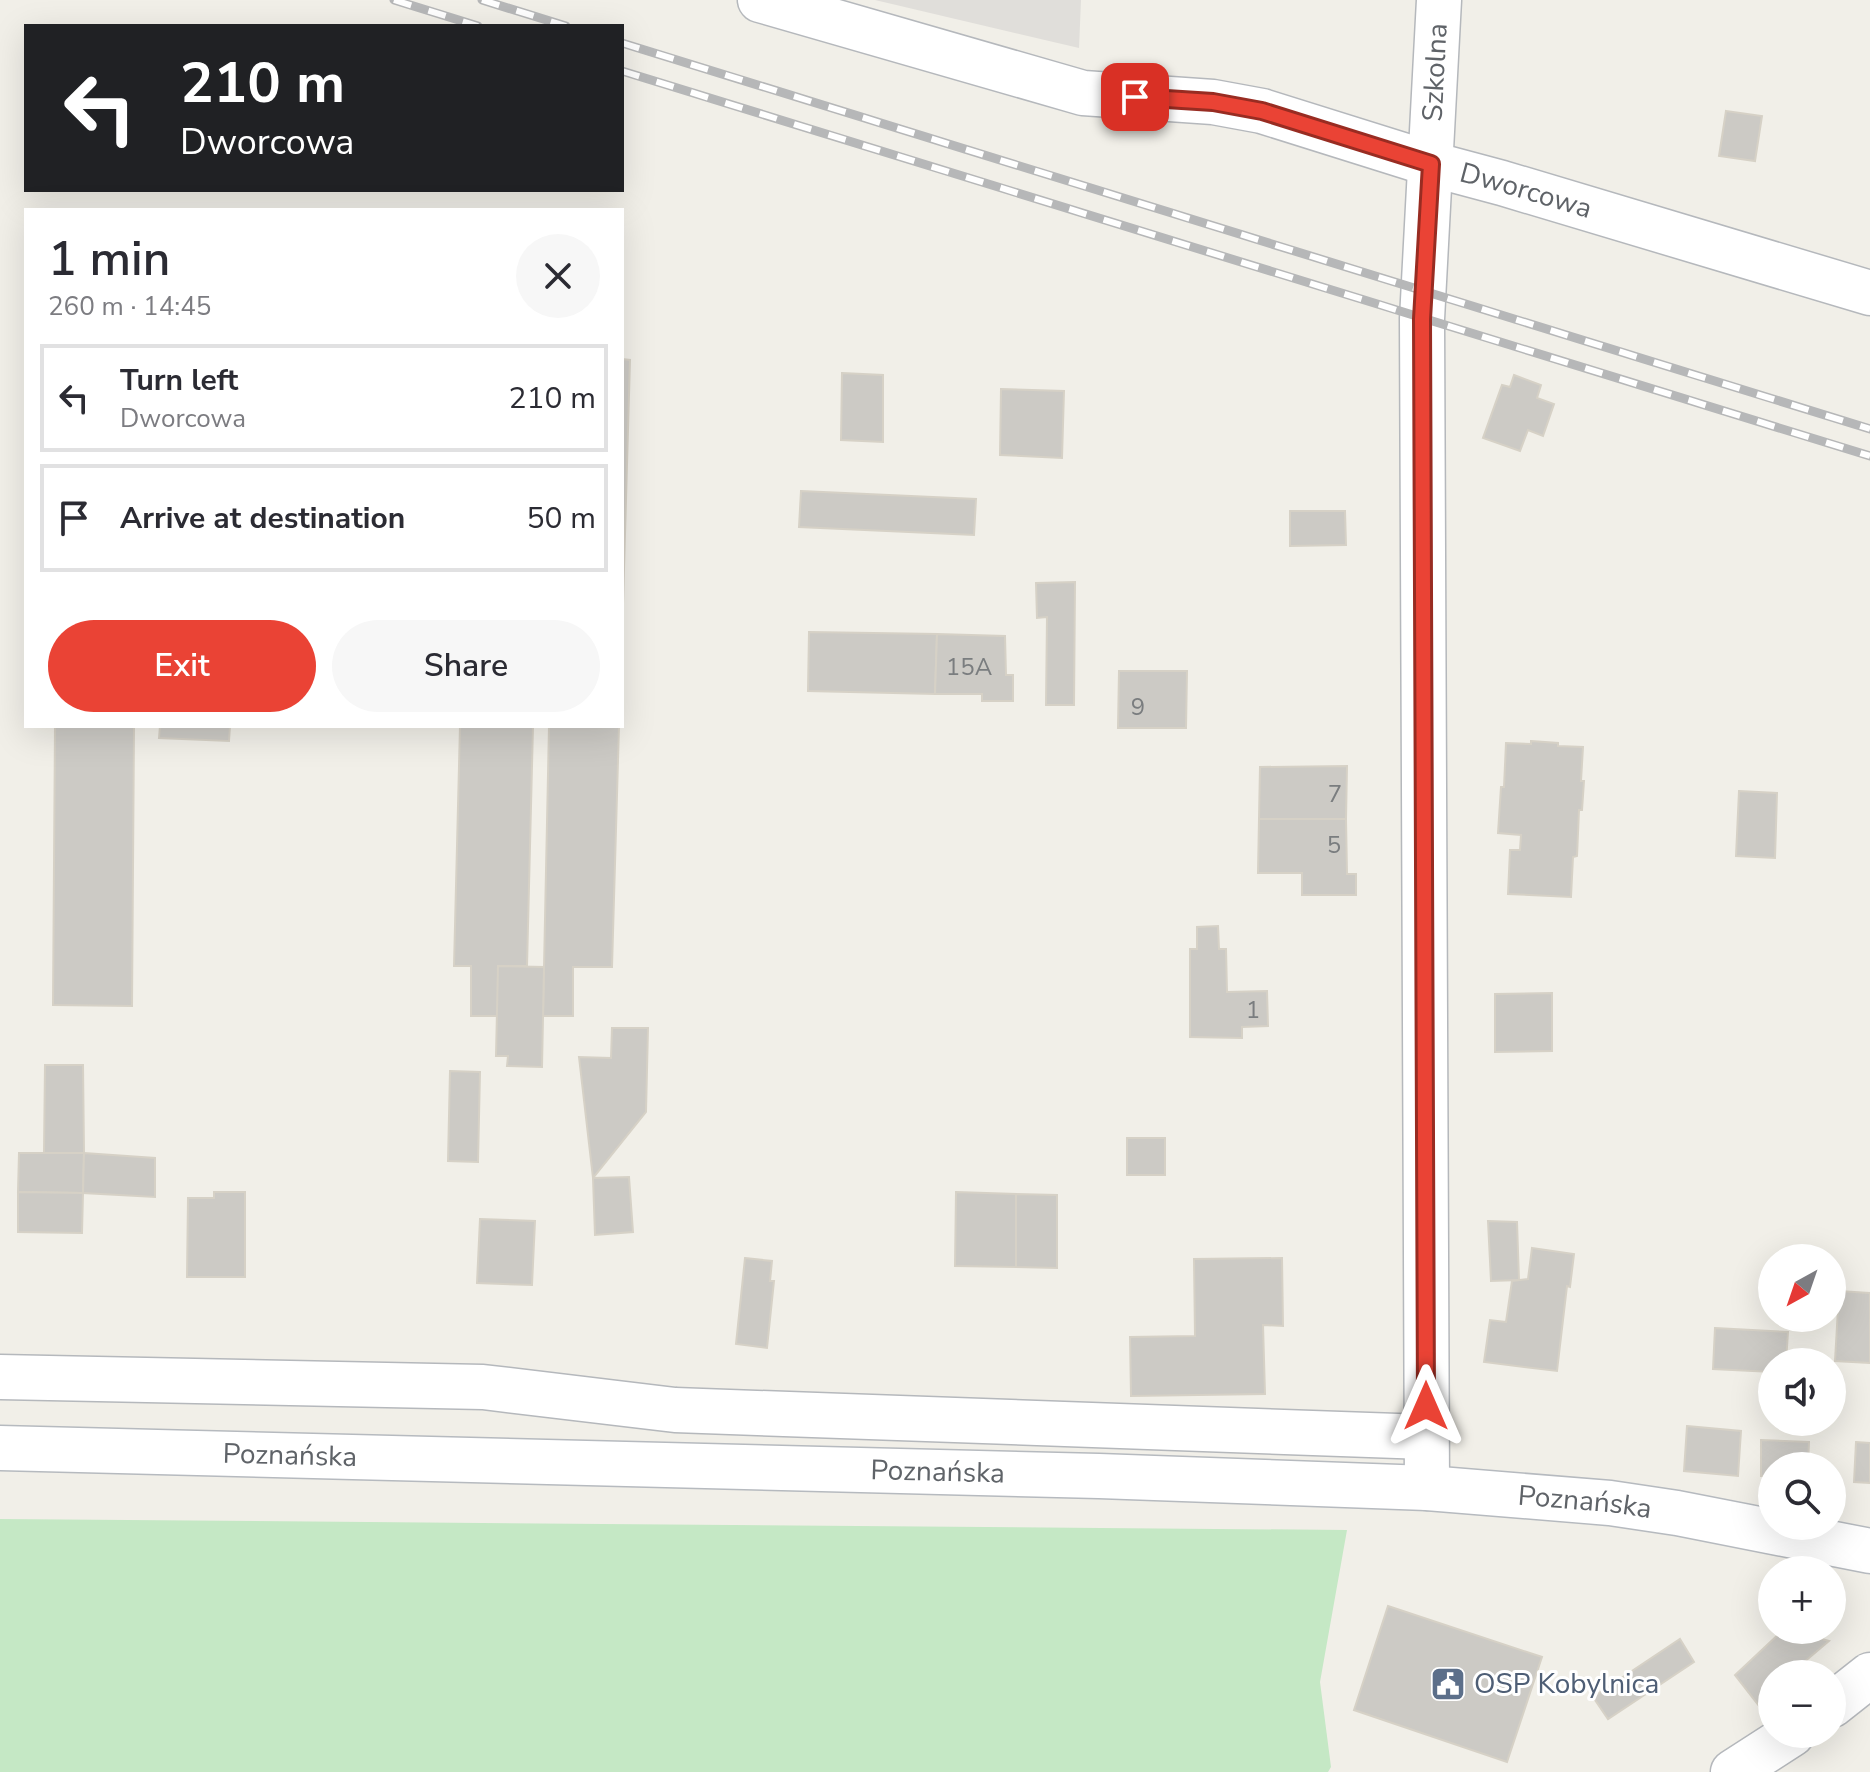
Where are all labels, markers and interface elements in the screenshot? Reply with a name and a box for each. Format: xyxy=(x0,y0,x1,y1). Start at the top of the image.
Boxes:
street label: Szkolna xyxy=(1414,22,1457,123)
text: 210 m xyxy=(180,45,345,122)
icon: left xyxy=(48,56,152,160)
pin xyxy=(1101,63,1169,131)
icon: arrive xyxy=(1113,75,1157,119)
text: Dworcowa xyxy=(180,118,354,167)
street label: Dworcowa xyxy=(1456,154,1597,228)
text: 1 min xyxy=(48,226,170,292)
button: close xyxy=(516,234,600,318)
text: 260 m · 14:45 xyxy=(48,289,211,324)
text: Turn left xyxy=(120,360,238,401)
icon: left xyxy=(52,376,96,420)
text: 210 m xyxy=(509,378,596,419)
text: Dworcowa xyxy=(120,401,246,436)
icon: arrive xyxy=(52,496,96,540)
text: Arrive at destination xyxy=(120,498,405,539)
text: 50 m xyxy=(527,498,596,539)
button: Exit xyxy=(48,620,316,712)
button: Share xyxy=(332,620,600,712)
house number: 15A xyxy=(946,651,993,683)
house number: 9 xyxy=(1131,691,1145,723)
house number: 7 xyxy=(1328,778,1342,810)
house number: 5 xyxy=(1327,829,1341,861)
house number: 1 xyxy=(1246,994,1260,1026)
north arrow xyxy=(1758,1244,1846,1332)
map controls xyxy=(1758,1244,1846,1748)
button: sound xyxy=(1758,1348,1846,1436)
position arrow xyxy=(1384,1364,1468,1448)
street label: Poznańska xyxy=(222,1435,358,1476)
street label: Poznańska xyxy=(870,1451,1005,1493)
button: search xyxy=(1758,1452,1846,1540)
street label: Poznańska xyxy=(1516,1477,1654,1528)
button: + xyxy=(1758,1556,1846,1644)
button: − xyxy=(1758,1660,1846,1748)
public building icon: OSP Kobylnica xyxy=(1429,1665,1467,1703)
place label: OSP Kobylnica xyxy=(1474,1665,1659,1703)

